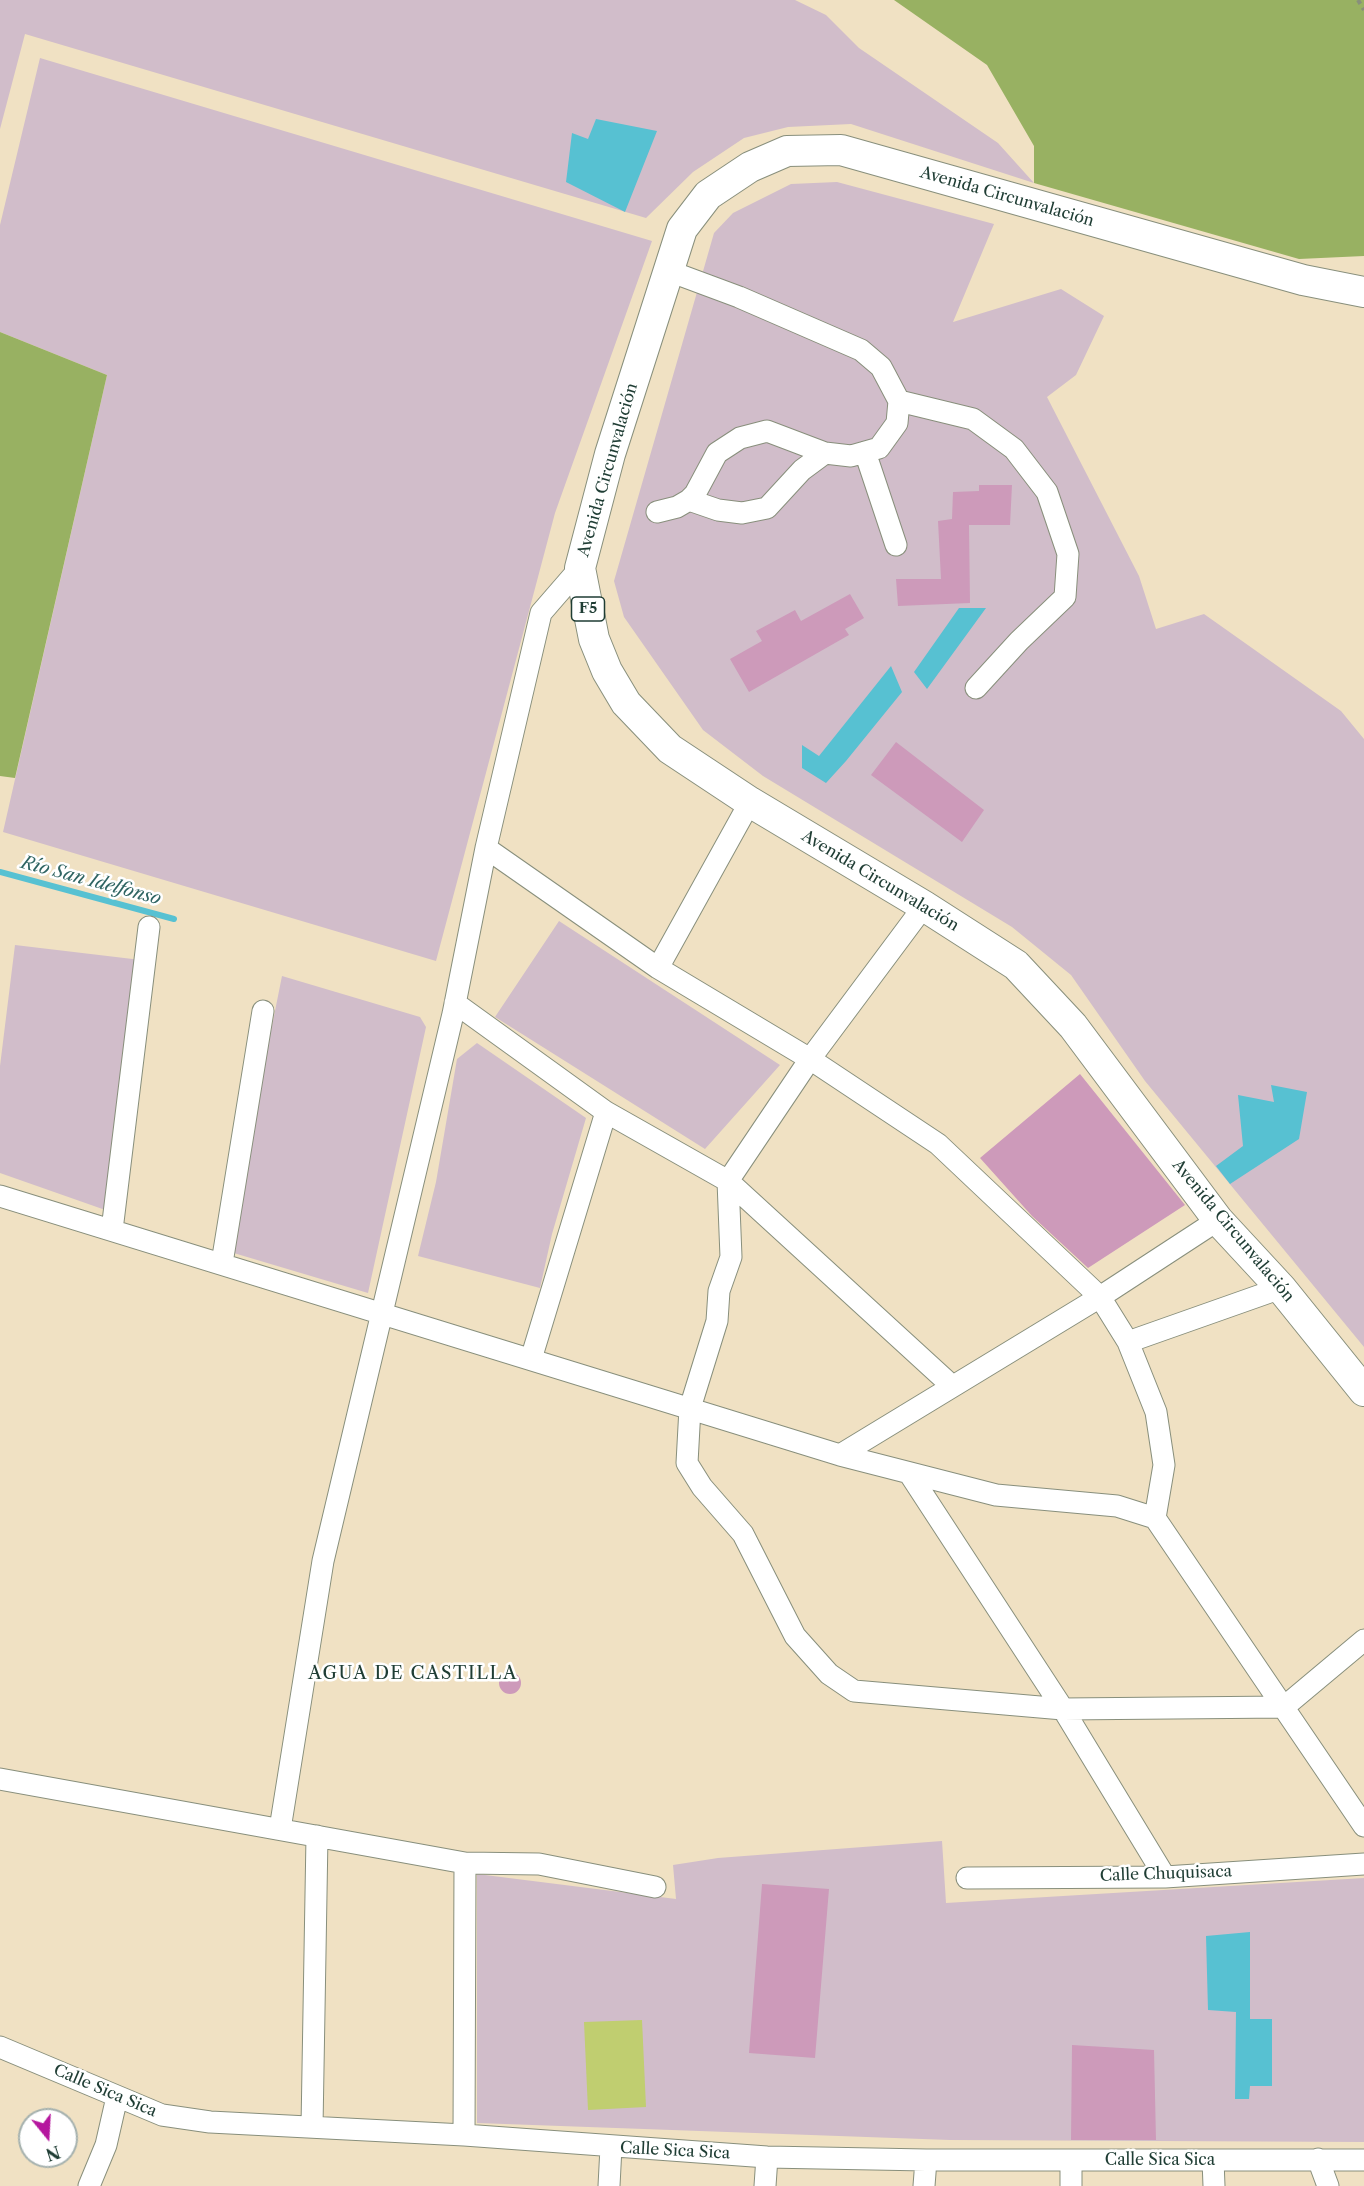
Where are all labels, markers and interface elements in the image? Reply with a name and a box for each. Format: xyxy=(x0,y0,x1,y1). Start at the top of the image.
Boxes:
street label: Avenida Circunvalación xyxy=(918,163,1096,231)
street label: Avenida Circunvalación xyxy=(574,381,642,559)
road number: F5 xyxy=(572,597,604,621)
street label: Avenida Circunvalación xyxy=(798,826,962,936)
water label: Río San Idelfonso xyxy=(19,852,163,910)
street label: Avenida Circunvalación xyxy=(1168,1156,1298,1306)
district label: AGUA DE CASTILLA xyxy=(308,1663,518,1685)
street label: Calle Chuquisaca xyxy=(1100,1862,1232,1886)
street label: Calle Sica Sica xyxy=(50,2061,160,2121)
north arrow xyxy=(18,2108,78,2168)
street label: Calle Sica Sica xyxy=(619,2139,731,2163)
text: N xyxy=(43,2142,63,2165)
street label: Calle Sica Sica xyxy=(1105,2150,1215,2170)

